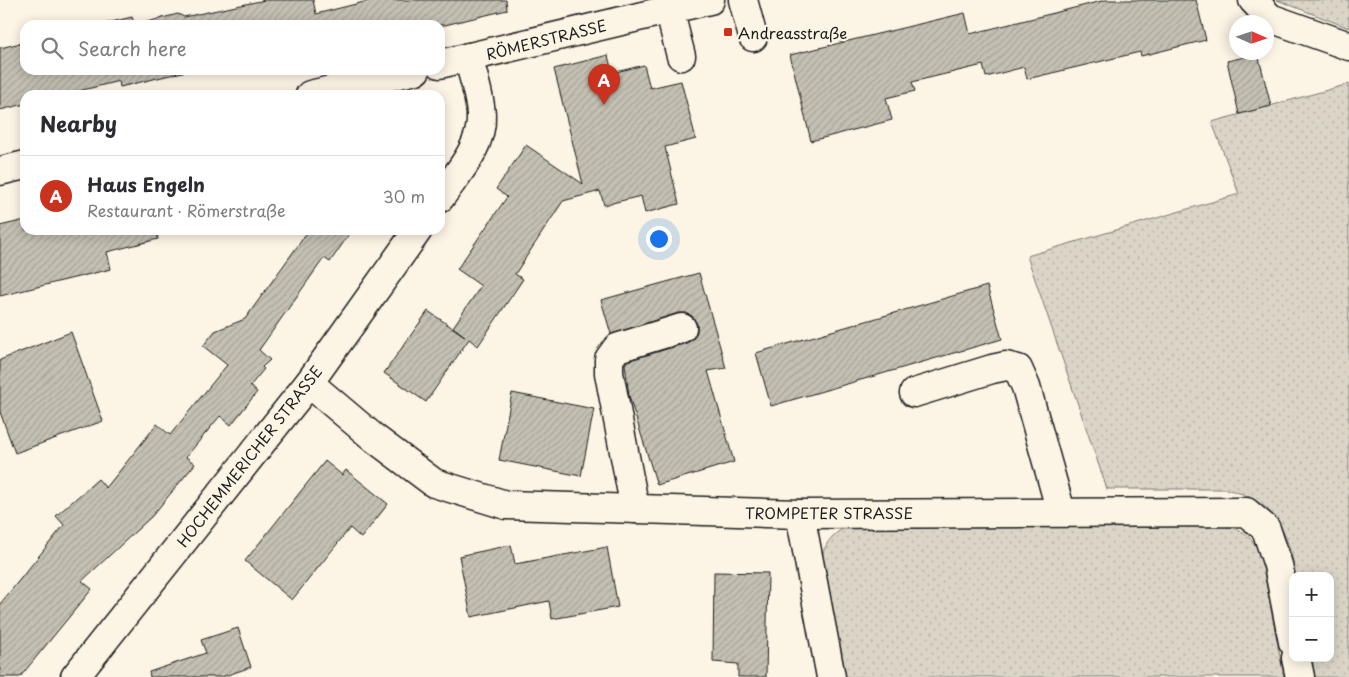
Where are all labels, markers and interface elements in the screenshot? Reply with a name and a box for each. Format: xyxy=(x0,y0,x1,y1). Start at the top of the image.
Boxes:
street label: RÖMERSTRASSE xyxy=(483,13,609,65)
north arrow xyxy=(1229,15,1274,60)
search box xyxy=(20,20,445,75)
place label: Andreasstraße xyxy=(738,21,847,44)
marker: Andreasstraße xyxy=(722,26,734,38)
icon: search xyxy=(38,34,66,62)
text: Search here xyxy=(78,34,187,62)
pin: A xyxy=(588,64,620,105)
text: Nearby xyxy=(40,107,117,139)
text: Haus Engeln xyxy=(87,170,205,198)
text: A xyxy=(50,184,62,208)
text: 30 m xyxy=(383,184,425,208)
text: Restaurant · Römerstraße xyxy=(87,198,286,222)
your location xyxy=(646,226,672,252)
street label: HOCHEMMERICHER STRASSE xyxy=(171,360,327,552)
street label: TROMPETER STRASSE xyxy=(745,501,913,524)
map controls xyxy=(1289,572,1334,662)
button: + xyxy=(1289,572,1334,617)
button: − xyxy=(1289,617,1334,662)

